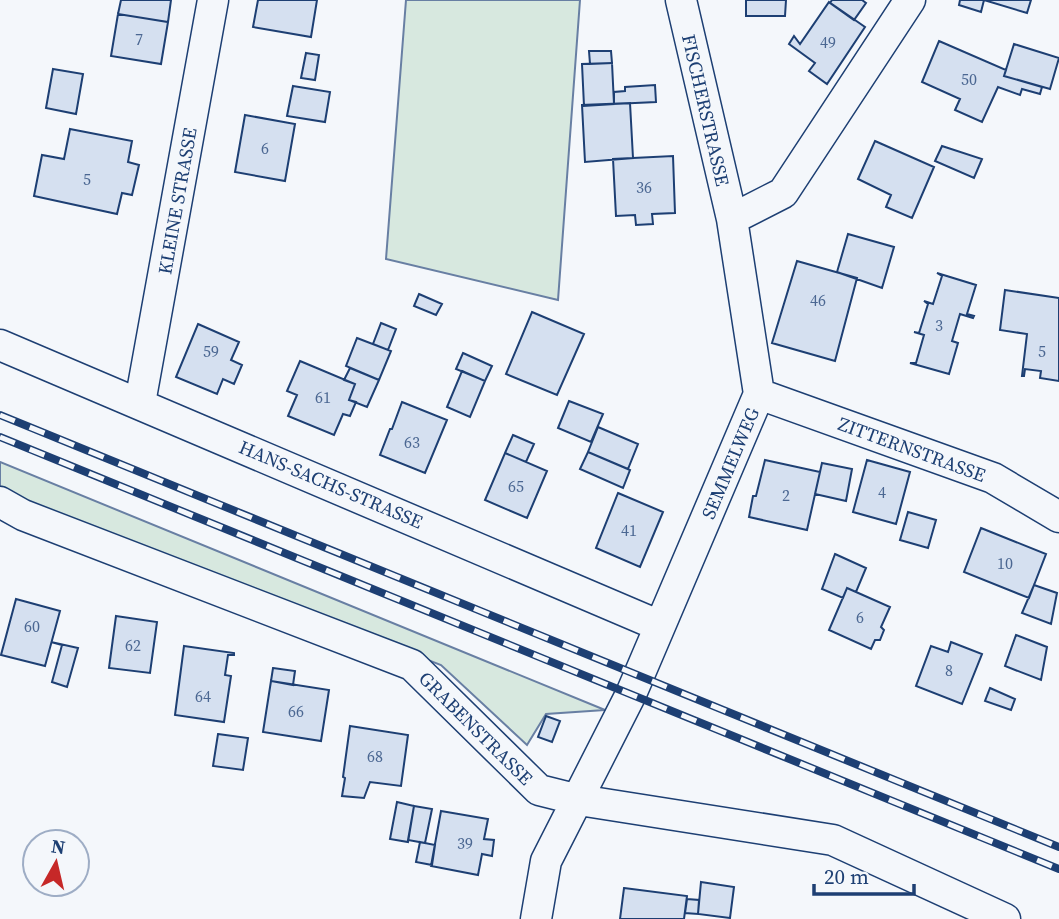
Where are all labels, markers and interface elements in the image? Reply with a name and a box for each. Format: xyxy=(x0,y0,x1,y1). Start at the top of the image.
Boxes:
house number: 7 xyxy=(135,28,143,50)
house number: 49 xyxy=(820,31,836,53)
street label: FISCHERSTRASSE xyxy=(676,32,736,188)
house number: 50 xyxy=(961,68,977,90)
street label: KLEINE STRASSE xyxy=(151,126,203,276)
house number: 6 xyxy=(261,137,269,159)
house number: 5 xyxy=(83,168,91,190)
house number: 36 xyxy=(636,176,652,198)
house number: 46 xyxy=(810,289,826,311)
house number: 3 xyxy=(935,314,943,336)
house number: 59 xyxy=(203,340,219,362)
house number: 5 xyxy=(1038,340,1046,362)
house number: 61 xyxy=(315,386,331,408)
street label: SEMMELWEG xyxy=(695,403,765,523)
street label: ZITTERNSTRASSE xyxy=(835,410,989,488)
house number: 63 xyxy=(404,431,420,453)
street label: HANS-SACHS-STRASSE xyxy=(235,433,427,535)
house number: 65 xyxy=(508,475,524,497)
house number: 4 xyxy=(878,481,886,503)
house number: 2 xyxy=(782,484,790,506)
house number: 41 xyxy=(621,519,637,541)
house number: 10 xyxy=(997,552,1013,574)
house number: 6 xyxy=(856,606,864,628)
house number: 60 xyxy=(24,615,40,637)
house number: 62 xyxy=(125,634,141,656)
house number: 8 xyxy=(945,659,953,681)
street label: GRABENSTRASSE xyxy=(413,665,539,791)
house number: 64 xyxy=(195,685,211,707)
house number: 66 xyxy=(288,700,304,722)
house number: 68 xyxy=(367,745,383,767)
north arrow xyxy=(21,828,91,898)
text: N xyxy=(50,832,67,860)
house number: 39 xyxy=(457,832,473,854)
scale bar xyxy=(814,852,914,896)
text: 20 m xyxy=(824,862,869,891)

